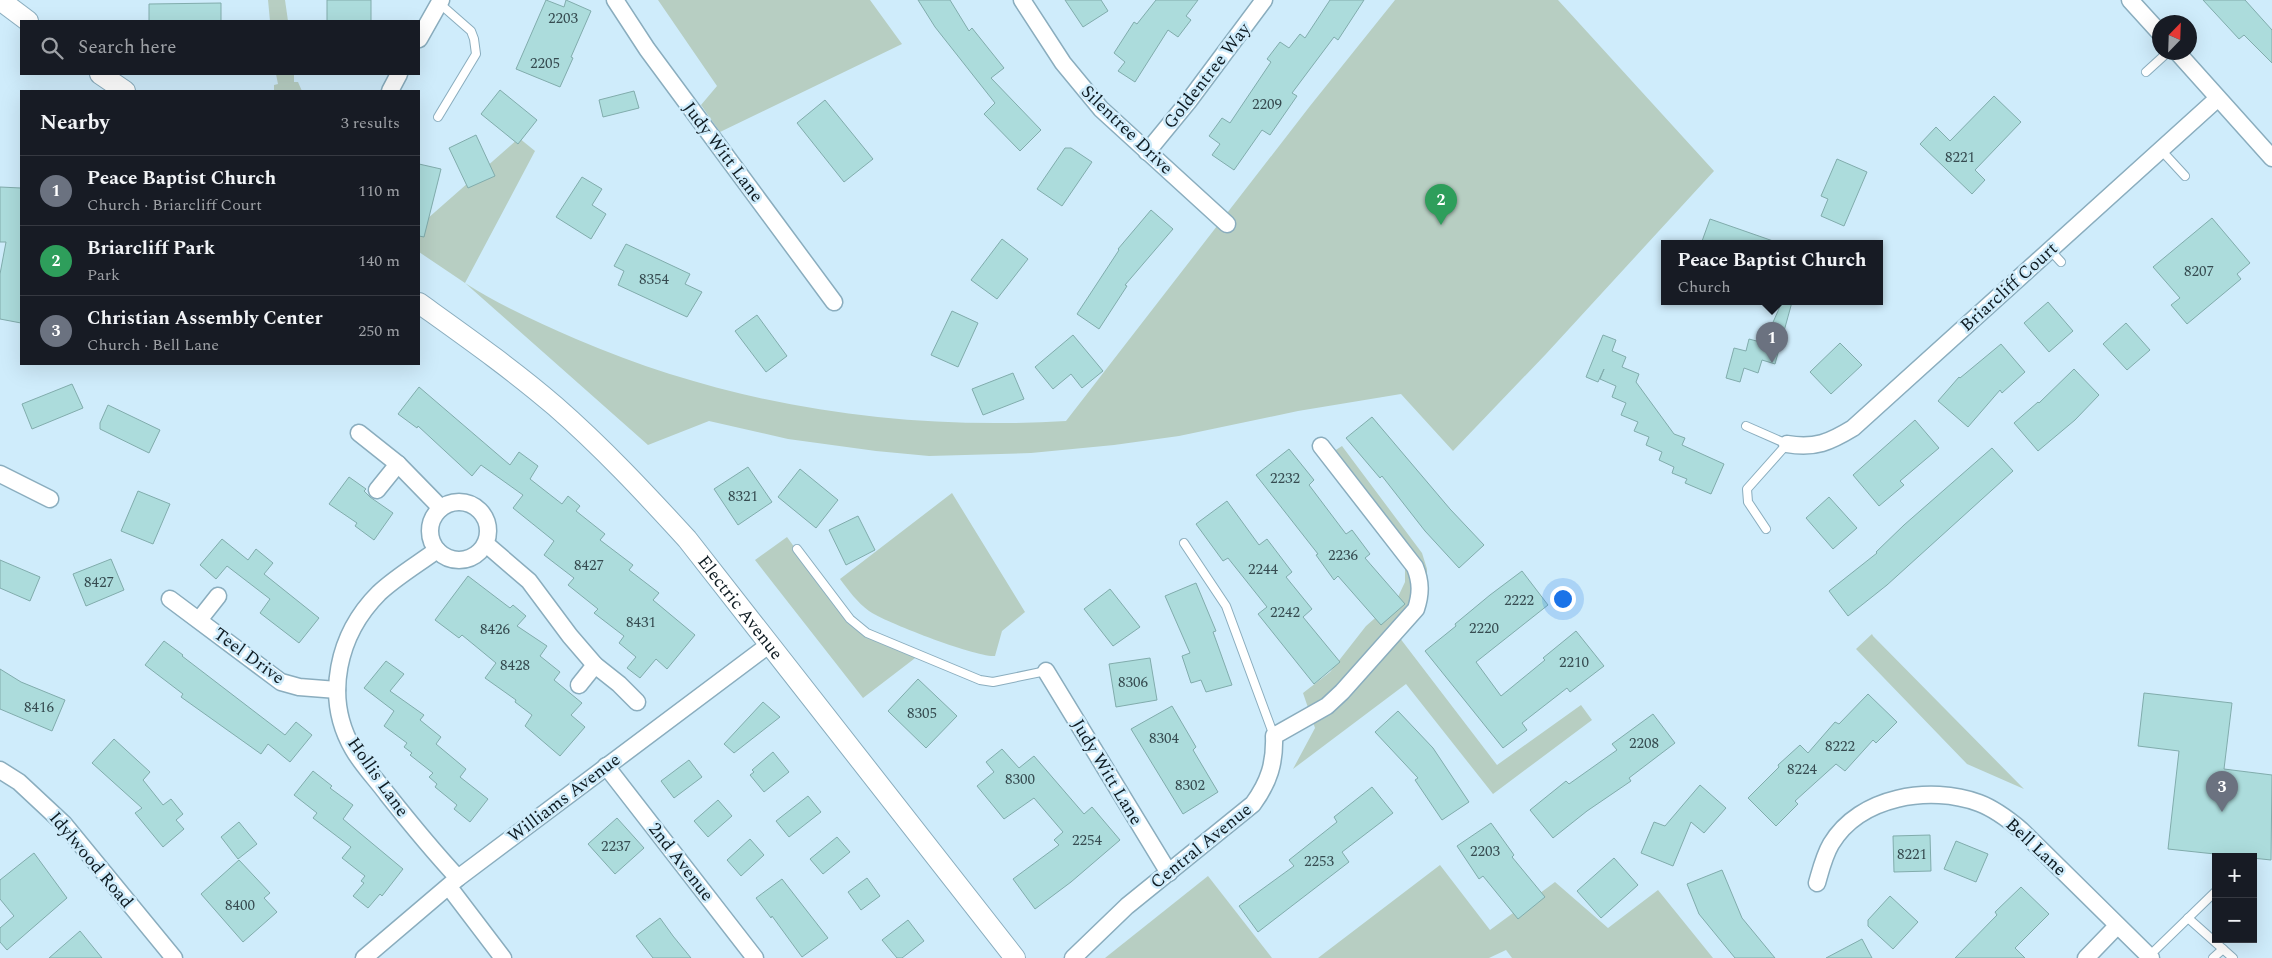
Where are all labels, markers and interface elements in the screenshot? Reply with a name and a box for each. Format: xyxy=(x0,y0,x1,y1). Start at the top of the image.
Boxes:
house number: 2203 xyxy=(548,7,578,30)
north arrow xyxy=(2152,15,2197,60)
street label: Goldentree Way xyxy=(1157,16,1258,135)
search box xyxy=(20,20,420,75)
text: Search here xyxy=(78,33,177,62)
icon: search xyxy=(38,34,66,62)
house number: 2205 xyxy=(530,52,560,75)
street label: Silentree Drive xyxy=(1075,79,1179,181)
house number: 2209 xyxy=(1252,93,1282,116)
street label: Judy Witt Lane xyxy=(676,96,770,208)
text: Nearby xyxy=(40,107,110,139)
text: 3 results xyxy=(341,111,400,135)
house number: 8221 xyxy=(1945,146,1975,169)
text: Peace Baptist Church xyxy=(87,164,276,193)
text: 1 xyxy=(52,179,60,203)
text: 110 m xyxy=(358,179,400,203)
pin: 2 xyxy=(1425,184,1457,225)
text: Church · Briarcliff Court xyxy=(87,193,262,217)
text: Briarcliff Park xyxy=(87,234,215,263)
street label: Briarcliff Court xyxy=(1954,236,2064,338)
popup xyxy=(1661,240,1883,305)
text: Peace Baptist Church xyxy=(1677,246,1867,275)
text: 2 xyxy=(52,249,60,273)
text: 140 m xyxy=(358,249,400,273)
house number: 8207 xyxy=(2184,260,2214,283)
text: Park xyxy=(87,263,120,287)
house number: 8354 xyxy=(639,268,669,291)
text: Church xyxy=(1677,275,1731,299)
text: Christian Assembly Center xyxy=(87,304,323,333)
text: 3 xyxy=(52,319,60,343)
text: 250 m xyxy=(358,319,400,343)
pin: 1 xyxy=(1756,322,1788,363)
text: Church · Bell Lane xyxy=(87,333,219,357)
house number: 2232 xyxy=(1270,467,1300,490)
house number: 8321 xyxy=(728,485,758,508)
house number: 2236 xyxy=(1328,544,1358,567)
street label: Electric Avenue xyxy=(691,549,790,665)
house number: 8427 xyxy=(574,554,604,577)
house number: 2244 xyxy=(1248,558,1278,581)
house number: 8427 xyxy=(84,571,114,594)
your location xyxy=(1550,586,1576,612)
house number: 2222 xyxy=(1504,589,1534,612)
house number: 2242 xyxy=(1270,601,1300,624)
house number: 8431 xyxy=(626,611,656,634)
house number: 2220 xyxy=(1469,617,1499,640)
house number: 8426 xyxy=(480,618,510,641)
street label: Teel Drive xyxy=(208,621,290,691)
house number: 2210 xyxy=(1559,651,1589,674)
house number: 8428 xyxy=(500,654,530,677)
house number: 8306 xyxy=(1118,671,1148,694)
house number: 8416 xyxy=(24,696,54,719)
house number: 8305 xyxy=(907,702,937,725)
street label: Judy Witt Lane xyxy=(1065,714,1149,830)
house number: 8304 xyxy=(1149,727,1179,750)
street label: Hollis Lane xyxy=(341,732,415,822)
house number: 2208 xyxy=(1629,732,1659,755)
house number: 8222 xyxy=(1825,735,1855,758)
street label: Williams Avenue xyxy=(502,747,626,849)
house number: 8224 xyxy=(1787,758,1817,781)
house number: 8300 xyxy=(1005,768,1035,791)
pin: 3 xyxy=(2206,771,2238,812)
house number: 8302 xyxy=(1175,774,1205,797)
street label: Central Avenue xyxy=(1144,796,1258,896)
street label: Idylwood Road xyxy=(42,806,140,914)
street label: Bell Lane xyxy=(1999,811,2073,883)
street label: 2nd Avenue xyxy=(642,817,720,907)
house number: 2254 xyxy=(1072,829,1102,852)
house number: 2237 xyxy=(601,835,631,858)
house number: 2203 xyxy=(1470,840,1500,863)
house number: 8221 xyxy=(1897,843,1927,866)
house number: 2253 xyxy=(1304,850,1334,873)
map controls xyxy=(2212,853,2257,943)
button: + xyxy=(2212,853,2257,898)
house number: 8400 xyxy=(225,894,255,917)
button: − xyxy=(2212,898,2257,943)

